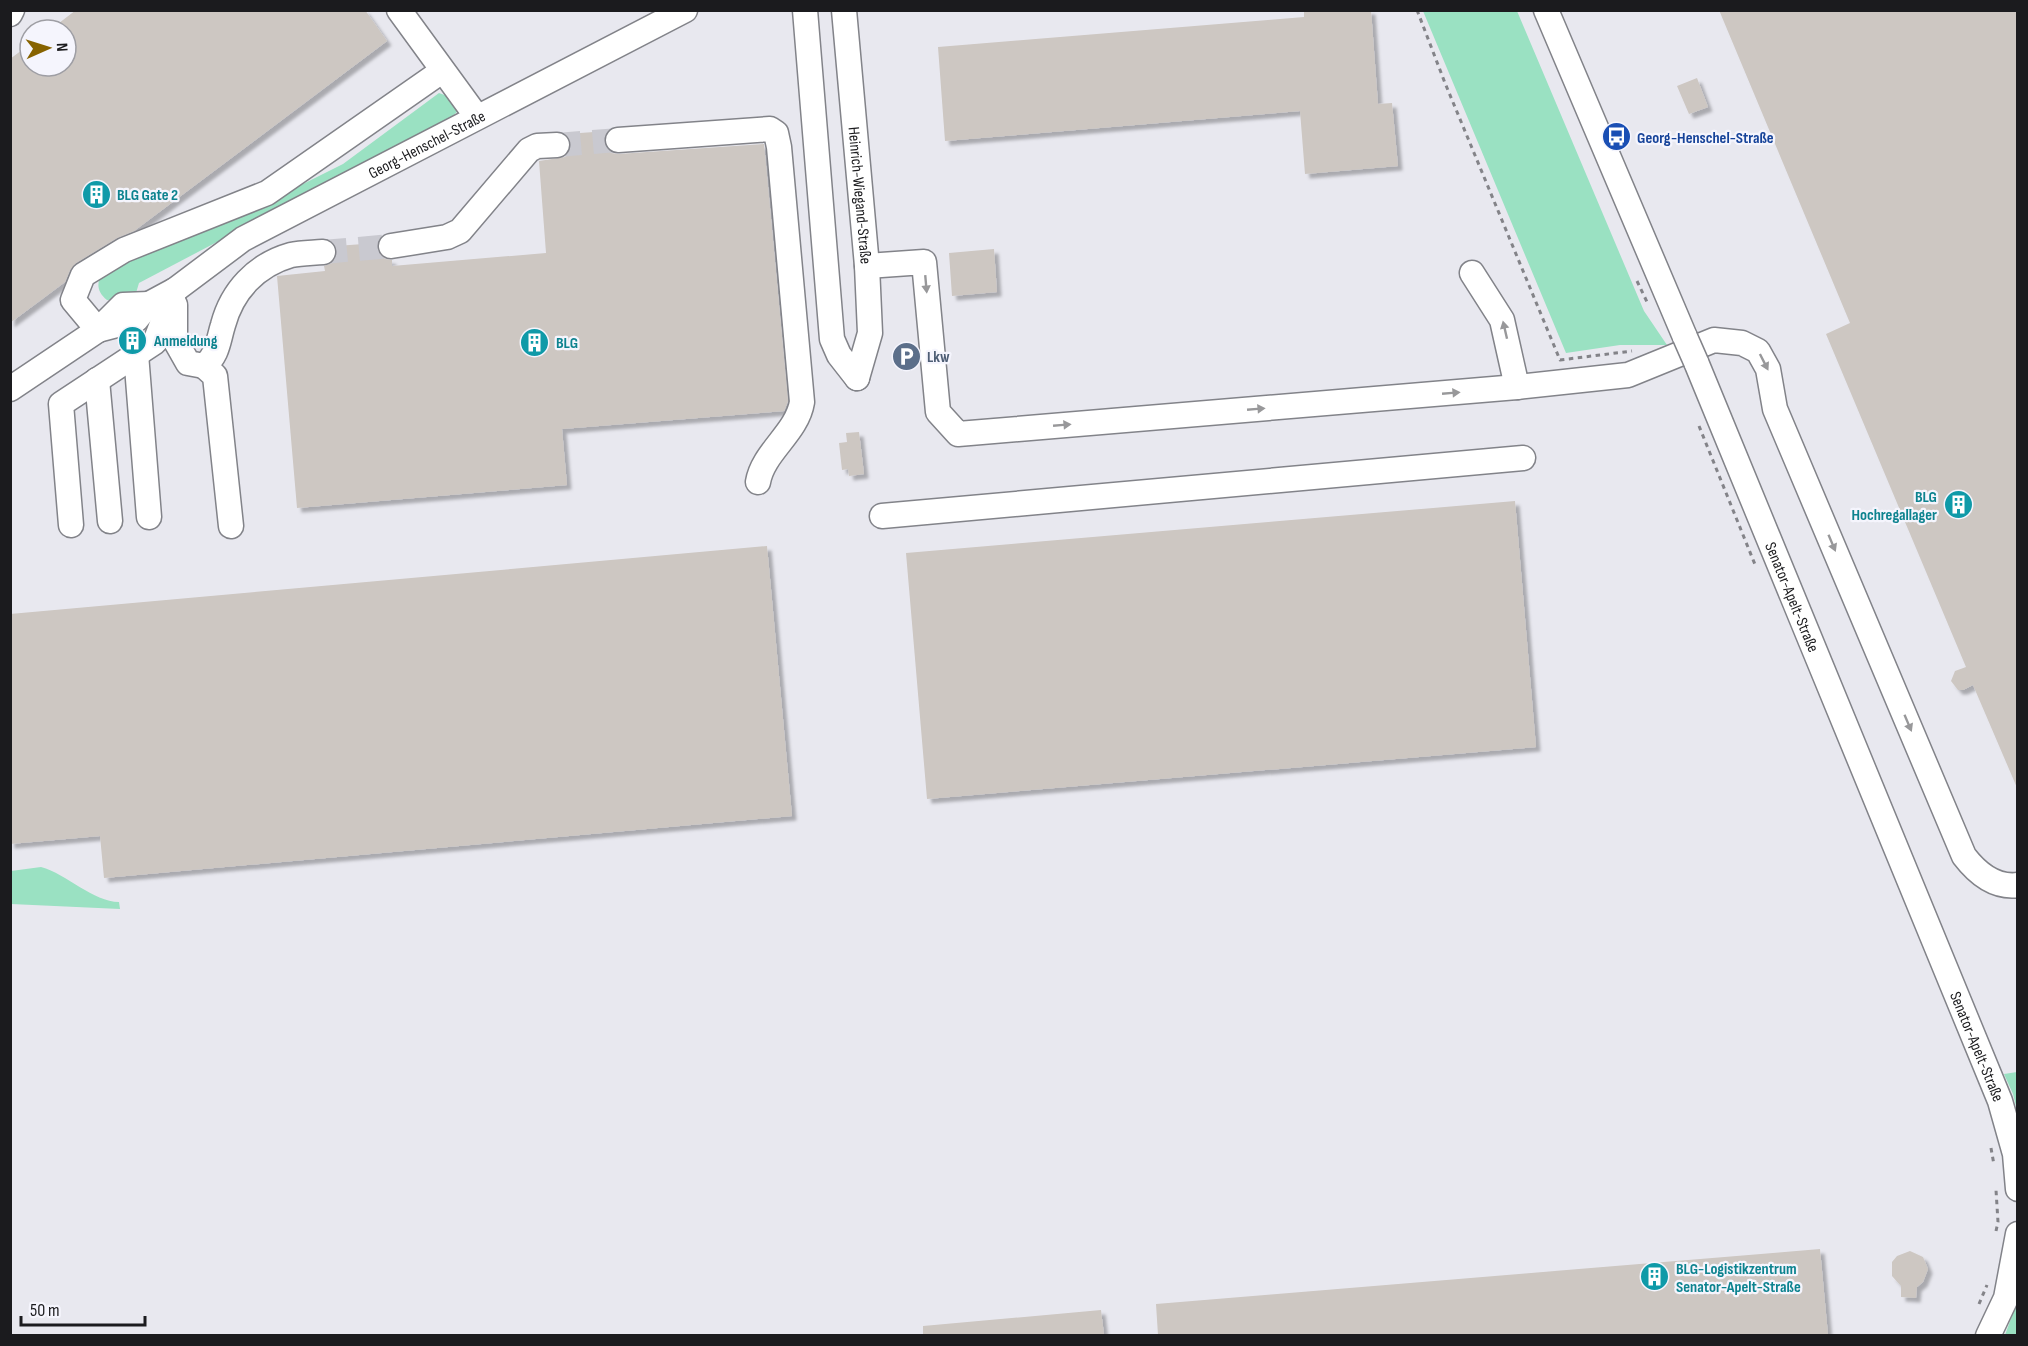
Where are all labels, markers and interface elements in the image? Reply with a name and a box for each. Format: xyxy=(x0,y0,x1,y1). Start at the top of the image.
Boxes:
north arrow xyxy=(18,18,78,78)
text: N xyxy=(52,43,71,52)
street label: Georg-Henschel-Straße xyxy=(365,107,489,183)
bus stop icon: Georg-Henschel-Straße xyxy=(1600,121,1632,153)
street label: Heinrich-Wiegand-Straße xyxy=(844,126,875,265)
place label: Georg-Henschel-Straße xyxy=(1637,129,1774,148)
building icon: BLG Gate 2 xyxy=(80,178,112,210)
place label: BLG Gate 2 xyxy=(117,186,178,205)
one-way arrow xyxy=(921,274,931,293)
one-way arrow xyxy=(1499,321,1509,339)
building icon: Anmeldung xyxy=(117,324,149,356)
building icon: BLG xyxy=(519,326,551,358)
place label: Anmeldung xyxy=(153,332,218,351)
place label: BLG xyxy=(556,334,578,353)
parking icon: Lkw xyxy=(890,340,922,372)
place label: Lkw xyxy=(927,348,950,367)
one-way arrow xyxy=(1759,354,1769,371)
one-way arrow xyxy=(1441,388,1460,398)
one-way arrow xyxy=(1247,404,1266,414)
one-way arrow xyxy=(1053,421,1072,430)
place label: BLG Hochregallager xyxy=(1851,488,1937,525)
building icon: BLG Hochregallager xyxy=(1942,489,1974,521)
one-way arrow xyxy=(1827,535,1837,553)
street label: Senator-Apelt-Straße xyxy=(1760,540,1822,655)
one-way arrow xyxy=(1904,714,1913,732)
street label: Senator-Apelt-Straße xyxy=(1945,989,2007,1105)
place label: BLG-Logistikzentrum Senator-Apelt-Straße xyxy=(1676,1260,1801,1297)
building icon: BLG-Logistikzentrum Senator-Apelt-Straße xyxy=(1639,1261,1671,1293)
scale bar xyxy=(21,1289,146,1327)
text: 50 m xyxy=(30,1300,60,1321)

